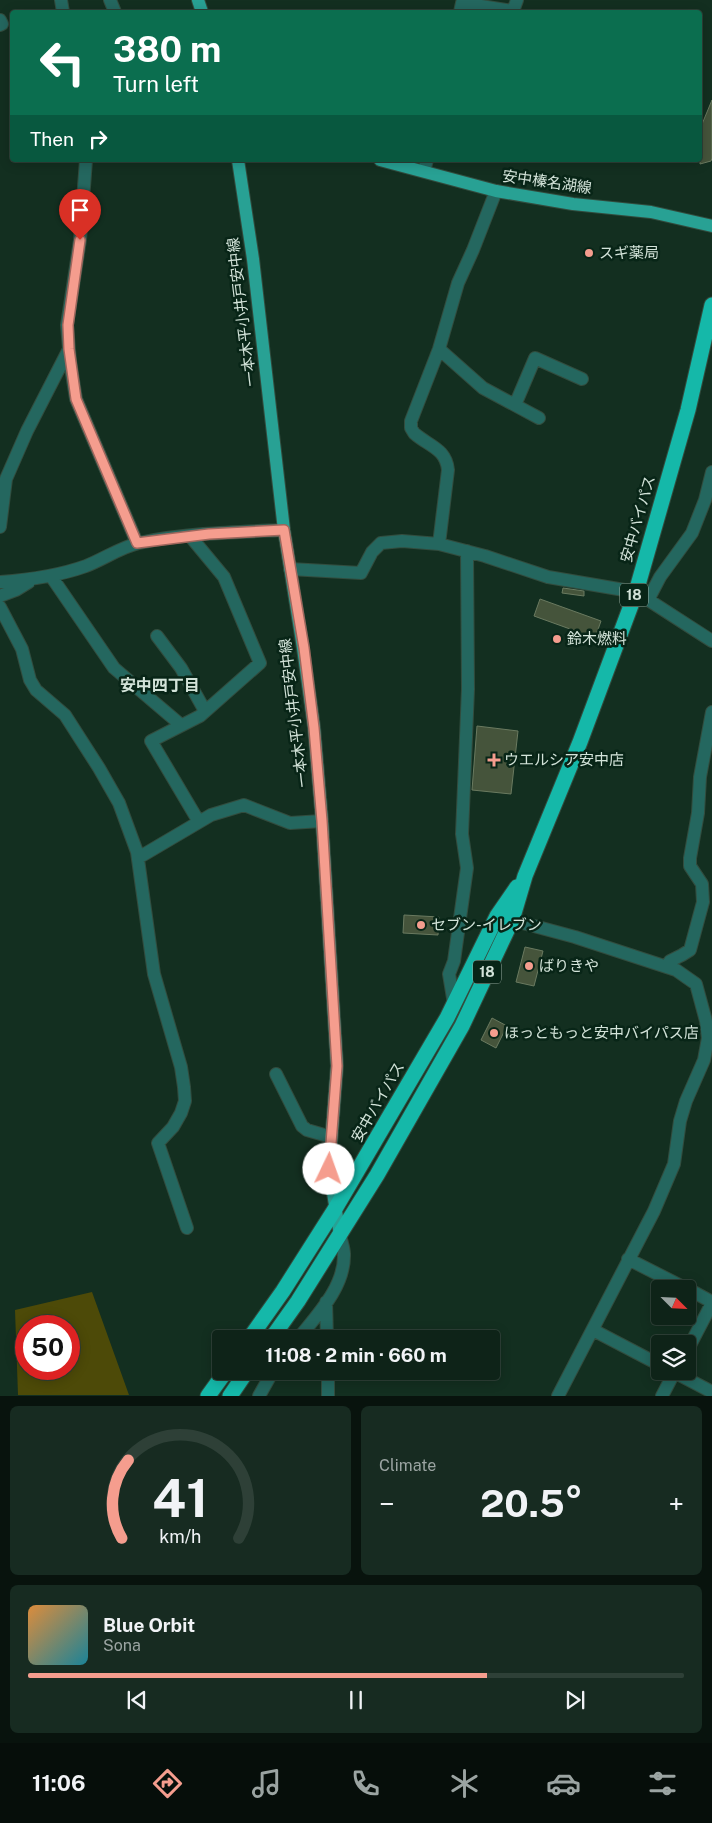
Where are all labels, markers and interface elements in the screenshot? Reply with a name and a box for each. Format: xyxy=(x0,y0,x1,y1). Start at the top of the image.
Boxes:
text: 380 m xyxy=(113,29,221,70)
icon: left xyxy=(30,30,95,95)
text: Turn left xyxy=(113,71,199,97)
icon: right xyxy=(84,125,112,153)
text: Then xyxy=(30,128,74,150)
street label: 安中榛名湖線 xyxy=(501,167,593,196)
pin xyxy=(59,189,101,240)
icon: arrive xyxy=(66,196,94,224)
street label: 一本木平小井戸安中線 xyxy=(224,237,259,388)
place label: スギ薬局 xyxy=(599,244,659,261)
marker: スギ薬局 xyxy=(583,247,595,259)
street label: 安中バイパス xyxy=(617,473,658,564)
road number: 18 xyxy=(620,584,648,606)
place label: 鈴木燃料 xyxy=(567,630,627,647)
marker: 鈴木燃料 xyxy=(551,633,563,645)
street label: 一本木平小井戸安中線 xyxy=(276,638,311,789)
district label: 安中四丁目 xyxy=(120,676,200,695)
place label: ウエルシア安中店 xyxy=(504,751,624,768)
marker: ウエルシア安中店 xyxy=(488,754,500,766)
place label: セブン-イレブン xyxy=(431,916,542,933)
marker: セブン-イレブン xyxy=(415,919,427,931)
place label: ばりきや xyxy=(539,957,599,974)
road number: 18 xyxy=(473,960,501,984)
marker: ばりきや xyxy=(523,960,535,972)
place label: ほっともっと安中バイパス店 xyxy=(504,1024,699,1041)
marker: ほっともっと安中バイパス店 xyxy=(488,1027,500,1039)
street label: 安中バイパス xyxy=(348,1059,407,1145)
position arrow xyxy=(302,1142,354,1194)
north arrow xyxy=(651,1280,696,1325)
map controls xyxy=(651,1280,696,1380)
speed limit sign: 50 xyxy=(15,1315,80,1380)
button: layers xyxy=(651,1335,696,1380)
text: 11:08 · 2 min · 660 m xyxy=(265,1344,447,1366)
text: Climate xyxy=(379,1456,436,1475)
text: 41 xyxy=(152,1468,209,1529)
text: 20.5° xyxy=(480,1481,583,1526)
text: − xyxy=(379,1487,395,1520)
text: + xyxy=(668,1487,684,1520)
text: km/h xyxy=(159,1526,202,1547)
text: Blue Orbit xyxy=(103,1614,195,1636)
text: Sona xyxy=(103,1636,141,1655)
icon: previous xyxy=(123,1686,151,1714)
icon: pause xyxy=(342,1686,370,1714)
icon: next xyxy=(561,1686,589,1714)
icon: directions xyxy=(150,1766,185,1801)
icon: music xyxy=(249,1766,284,1801)
icon: phone xyxy=(348,1766,383,1801)
icon: climate xyxy=(447,1766,482,1801)
icon: car xyxy=(546,1766,581,1801)
icon: filters xyxy=(645,1766,680,1801)
text: 11:06 xyxy=(32,1770,85,1796)

